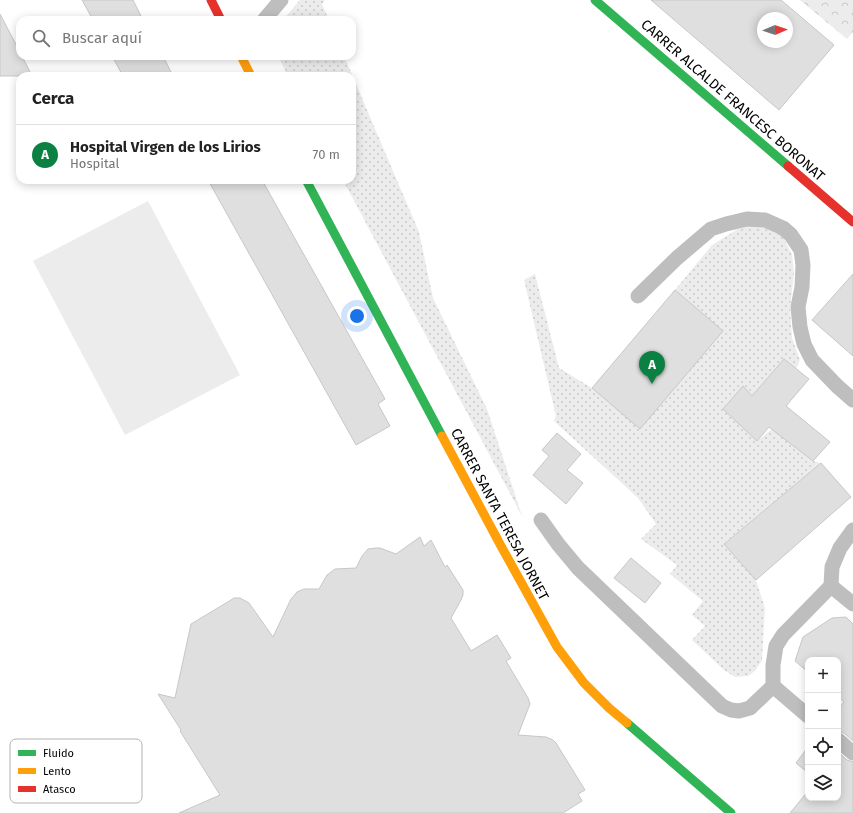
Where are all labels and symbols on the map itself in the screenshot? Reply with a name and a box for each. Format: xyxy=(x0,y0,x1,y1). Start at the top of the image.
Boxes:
north arrow xyxy=(757,12,793,48)
street label: CARRER ALCALDE FRANCESC BORONAT xyxy=(637,16,828,185)
your location xyxy=(347,306,367,326)
pin: A xyxy=(639,351,665,384)
street label: CARRER SANTA TERESA JORNET xyxy=(447,425,553,604)
legend xyxy=(10,739,142,803)
text: Fluido xyxy=(43,747,74,760)
text: Lento xyxy=(43,765,71,778)
text: Atasco xyxy=(43,783,76,796)

